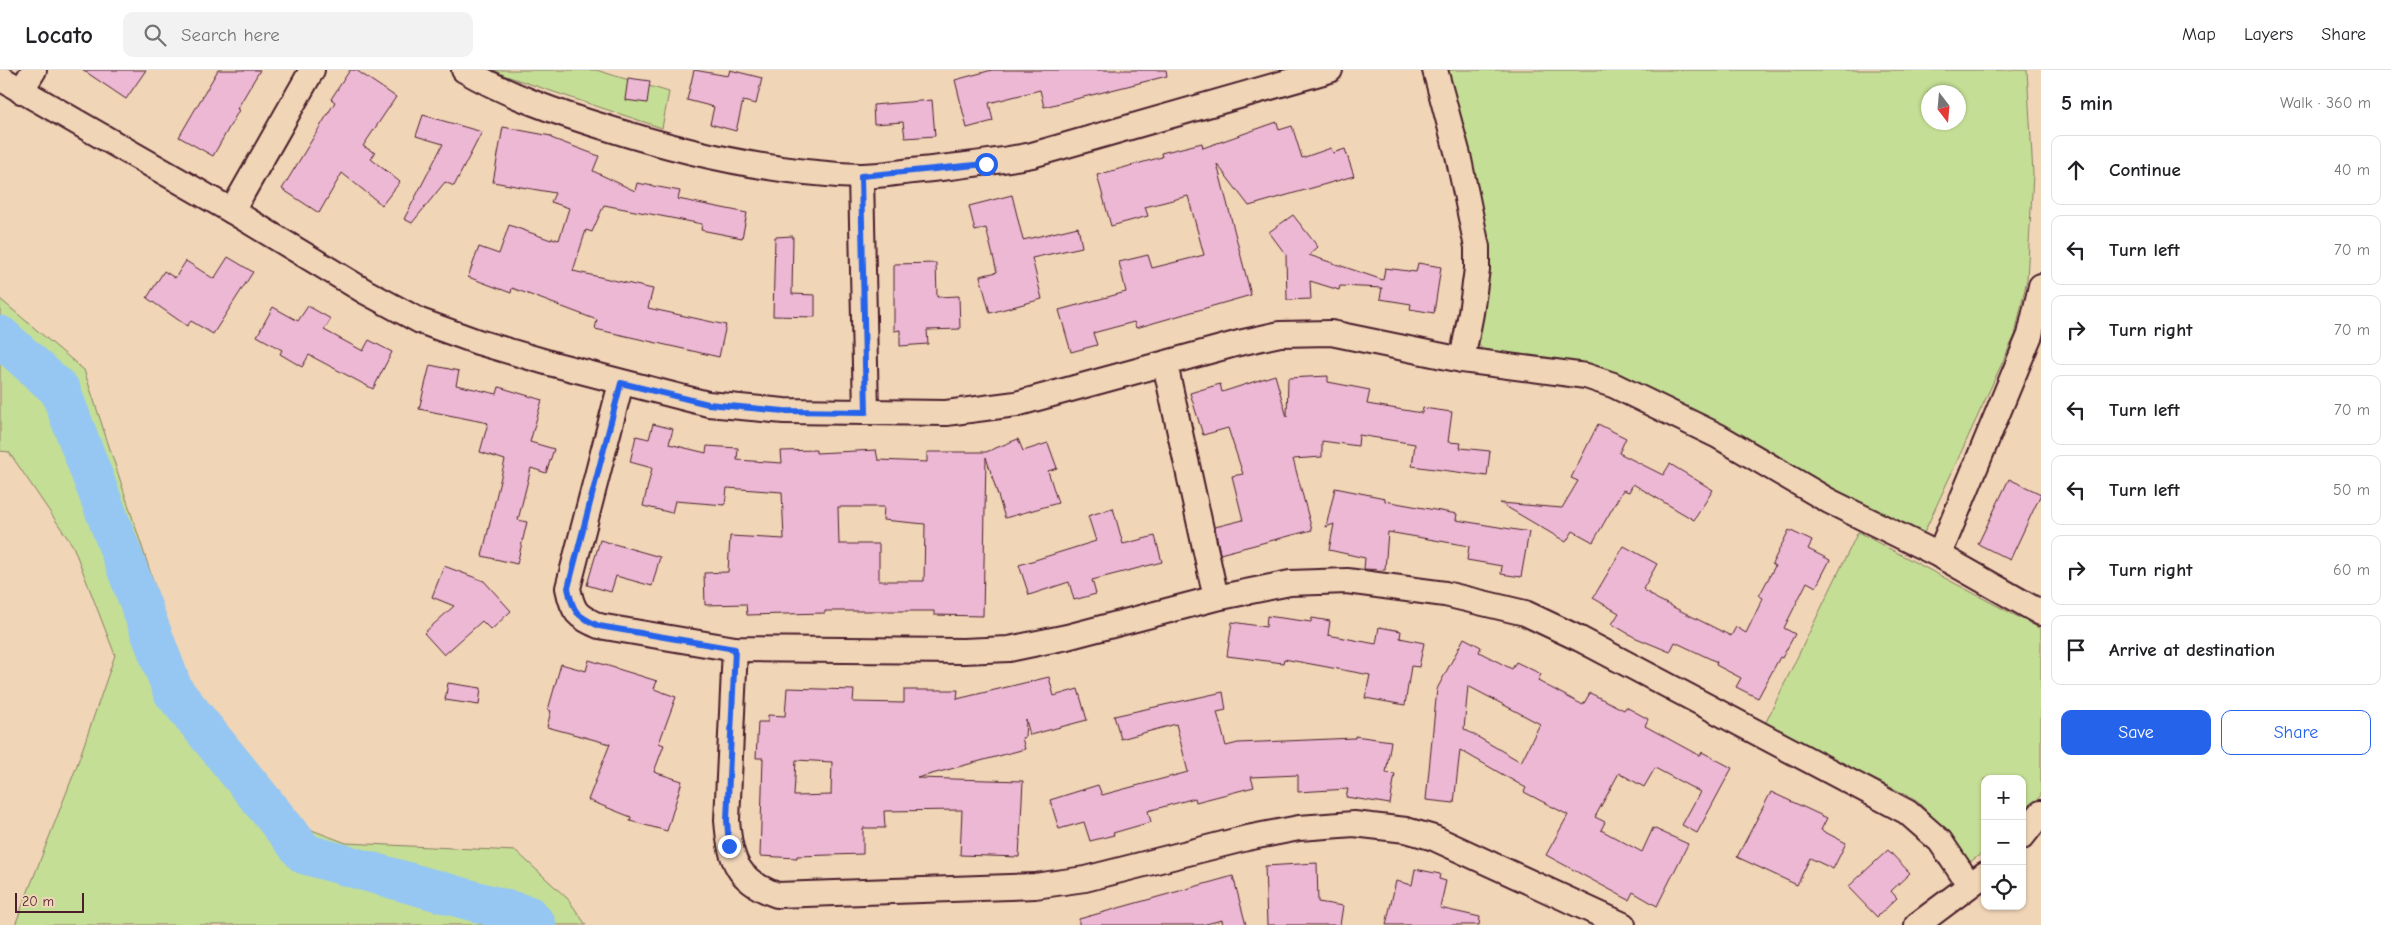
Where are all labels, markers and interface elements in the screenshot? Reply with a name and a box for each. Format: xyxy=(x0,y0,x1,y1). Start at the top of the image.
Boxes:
search box xyxy=(123,12,473,57)
text: Locato xyxy=(25,21,93,49)
icon: search xyxy=(141,21,169,49)
text: Search here xyxy=(181,24,280,46)
text: Map xyxy=(2182,24,2216,45)
text: Layers xyxy=(2244,24,2293,45)
text: Share xyxy=(2321,24,2366,45)
north arrow xyxy=(1921,85,1966,130)
text: 5 min xyxy=(2061,91,2113,115)
text: Walk · 360 m xyxy=(2280,94,2371,112)
route start xyxy=(975,153,998,176)
icon: ahead xyxy=(2062,156,2090,184)
text: Continue xyxy=(2109,159,2181,181)
text: 40 m xyxy=(2334,161,2370,179)
icon: left xyxy=(2062,236,2090,264)
text: Turn left xyxy=(2109,239,2180,261)
text: 70 m xyxy=(2334,241,2370,259)
icon: right xyxy=(2062,316,2090,344)
text: Turn right xyxy=(2109,319,2193,341)
text: 70 m xyxy=(2334,321,2370,339)
icon: left xyxy=(2062,396,2090,424)
text: Turn left xyxy=(2109,399,2180,421)
text: 70 m xyxy=(2334,401,2370,419)
icon: left xyxy=(2062,476,2090,504)
text: Turn left xyxy=(2109,479,2180,501)
text: 50 m xyxy=(2333,481,2370,499)
icon: right xyxy=(2062,556,2090,584)
text: Turn right xyxy=(2109,559,2193,581)
text: 60 m xyxy=(2333,561,2370,579)
icon: arrive xyxy=(2062,636,2090,664)
text: Arrive at destination xyxy=(2109,639,2275,661)
button: Save xyxy=(2061,710,2211,755)
button: Share xyxy=(2221,710,2371,755)
map controls xyxy=(1981,775,2026,910)
button: + xyxy=(1981,775,2026,820)
button: − xyxy=(1981,820,2026,865)
route end xyxy=(718,835,741,858)
button: locate xyxy=(1981,865,2026,910)
scale bar xyxy=(15,890,84,913)
text: 20 m xyxy=(22,893,54,910)

